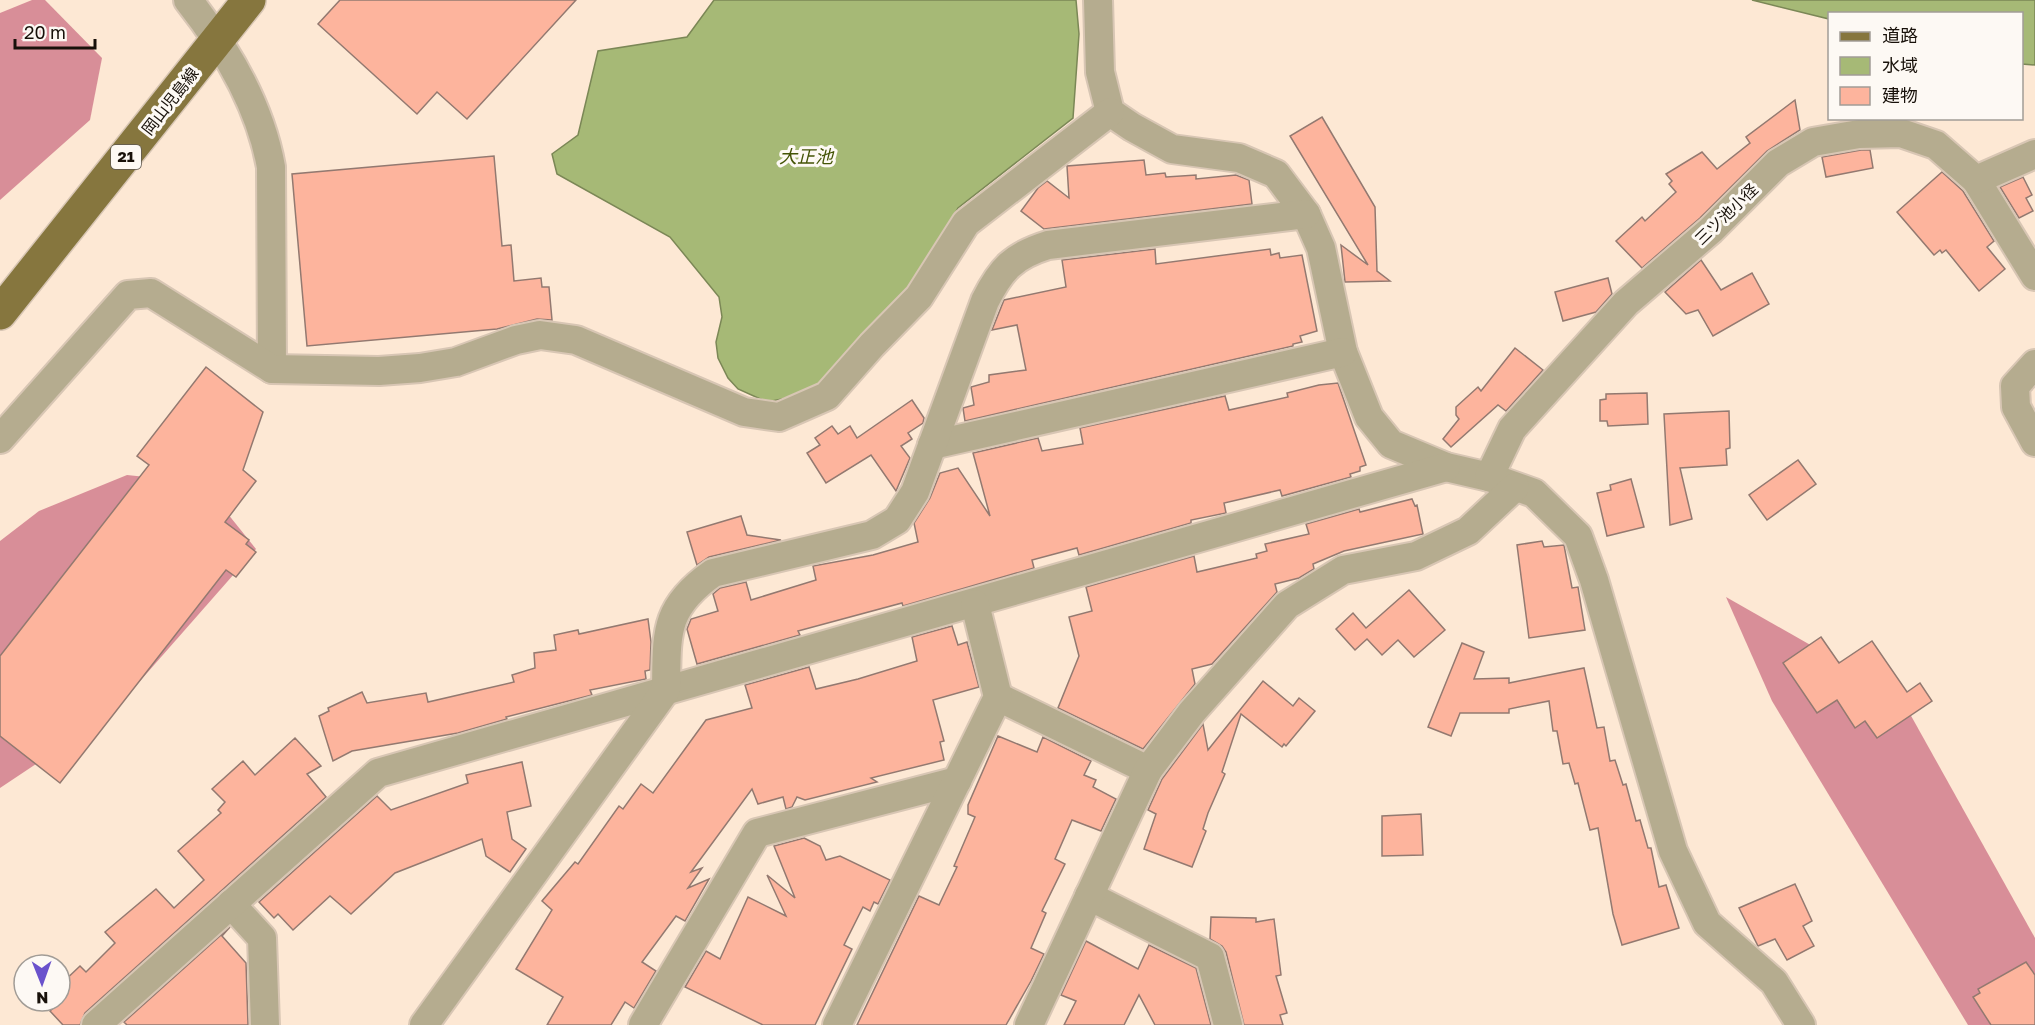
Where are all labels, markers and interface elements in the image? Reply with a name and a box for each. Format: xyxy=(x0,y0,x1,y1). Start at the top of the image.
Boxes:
scale bar xyxy=(15,12,94,50)
legend xyxy=(1828,12,2023,120)
text: 20 m xyxy=(24,21,66,43)
text: 道路 xyxy=(1882,24,1918,46)
text: 水域 xyxy=(1882,54,1918,76)
street label: 岡山児島線 xyxy=(137,63,203,139)
text: 建物 xyxy=(1882,84,1918,106)
road number: 21 xyxy=(111,145,141,169)
water label: 大正池 xyxy=(779,145,835,167)
street label: 三ツ池小径 xyxy=(1690,179,1762,249)
north arrow xyxy=(12,953,72,1013)
text: N xyxy=(36,988,49,1008)

